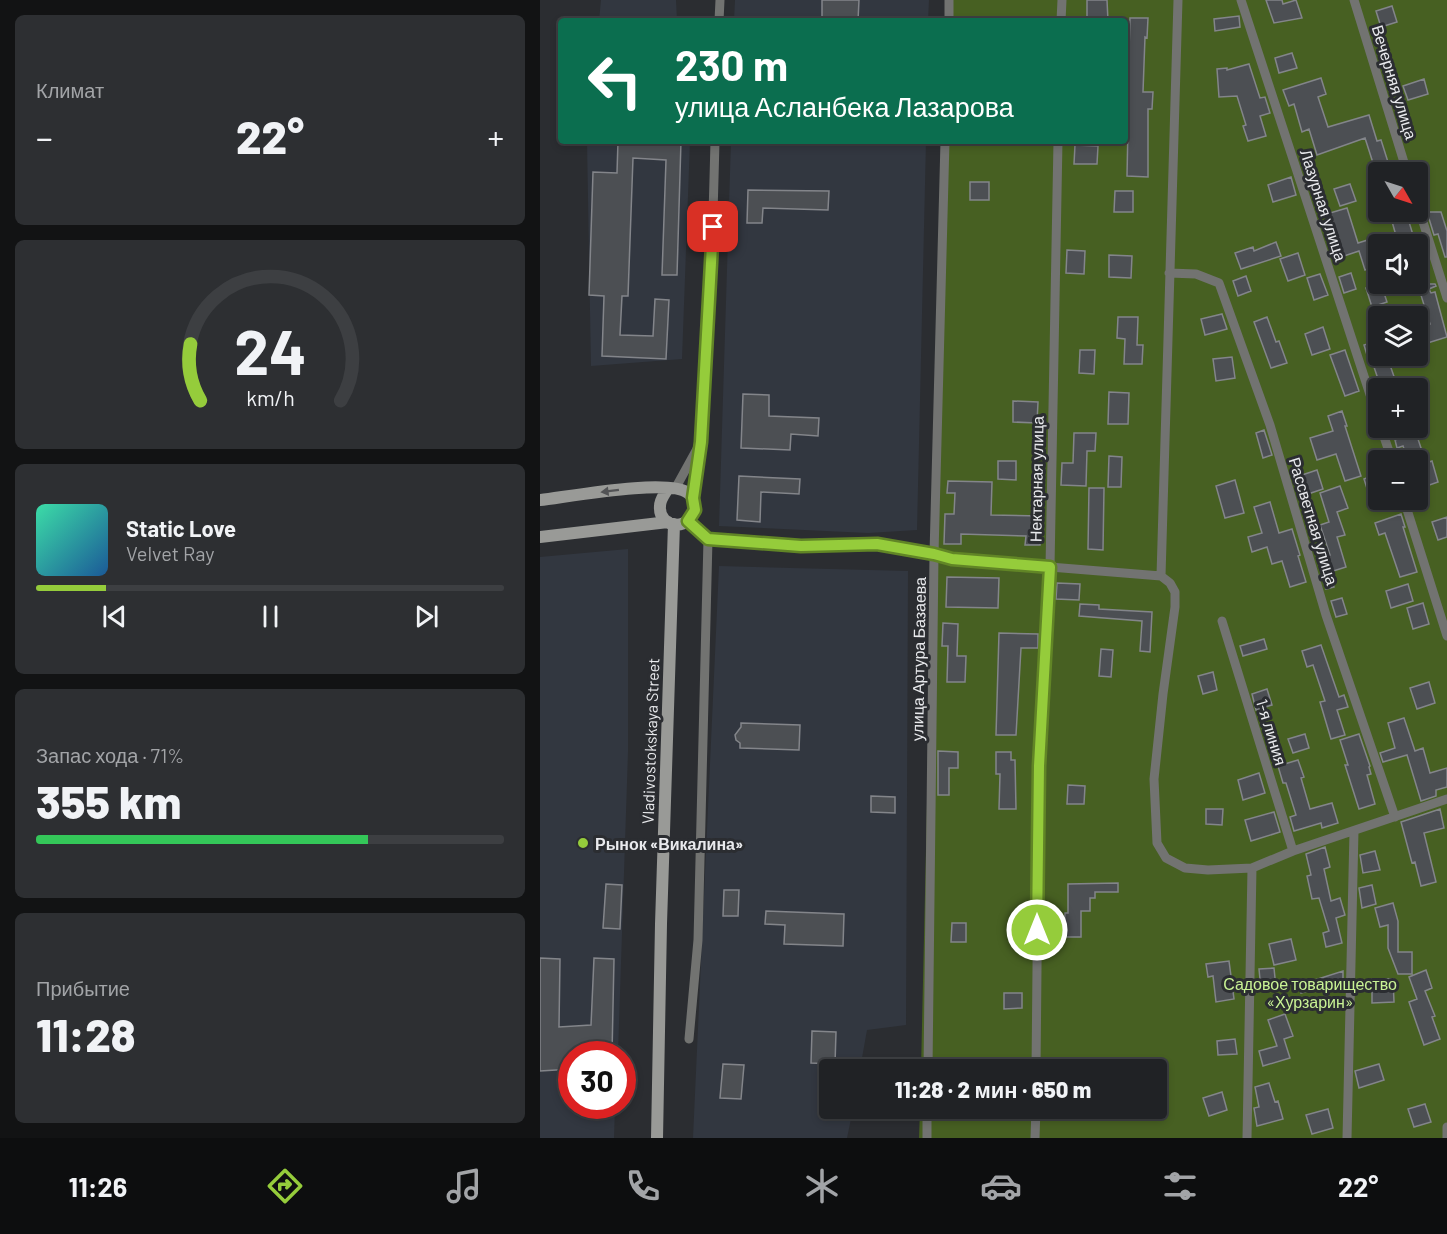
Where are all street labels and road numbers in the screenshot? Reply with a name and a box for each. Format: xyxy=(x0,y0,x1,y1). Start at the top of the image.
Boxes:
street label: Вечерняя улица xyxy=(1369,23,1421,142)
street label: Лазурная улица xyxy=(1297,147,1351,264)
street label: Нектарная улица xyxy=(1025,416,1047,542)
street label: Рассветная улица xyxy=(1286,455,1343,587)
street label: улица Артура Базаева xyxy=(907,577,929,741)
street label: Vladivostokskaya Street xyxy=(638,658,662,824)
street label: 1-я линия xyxy=(1253,696,1291,768)

